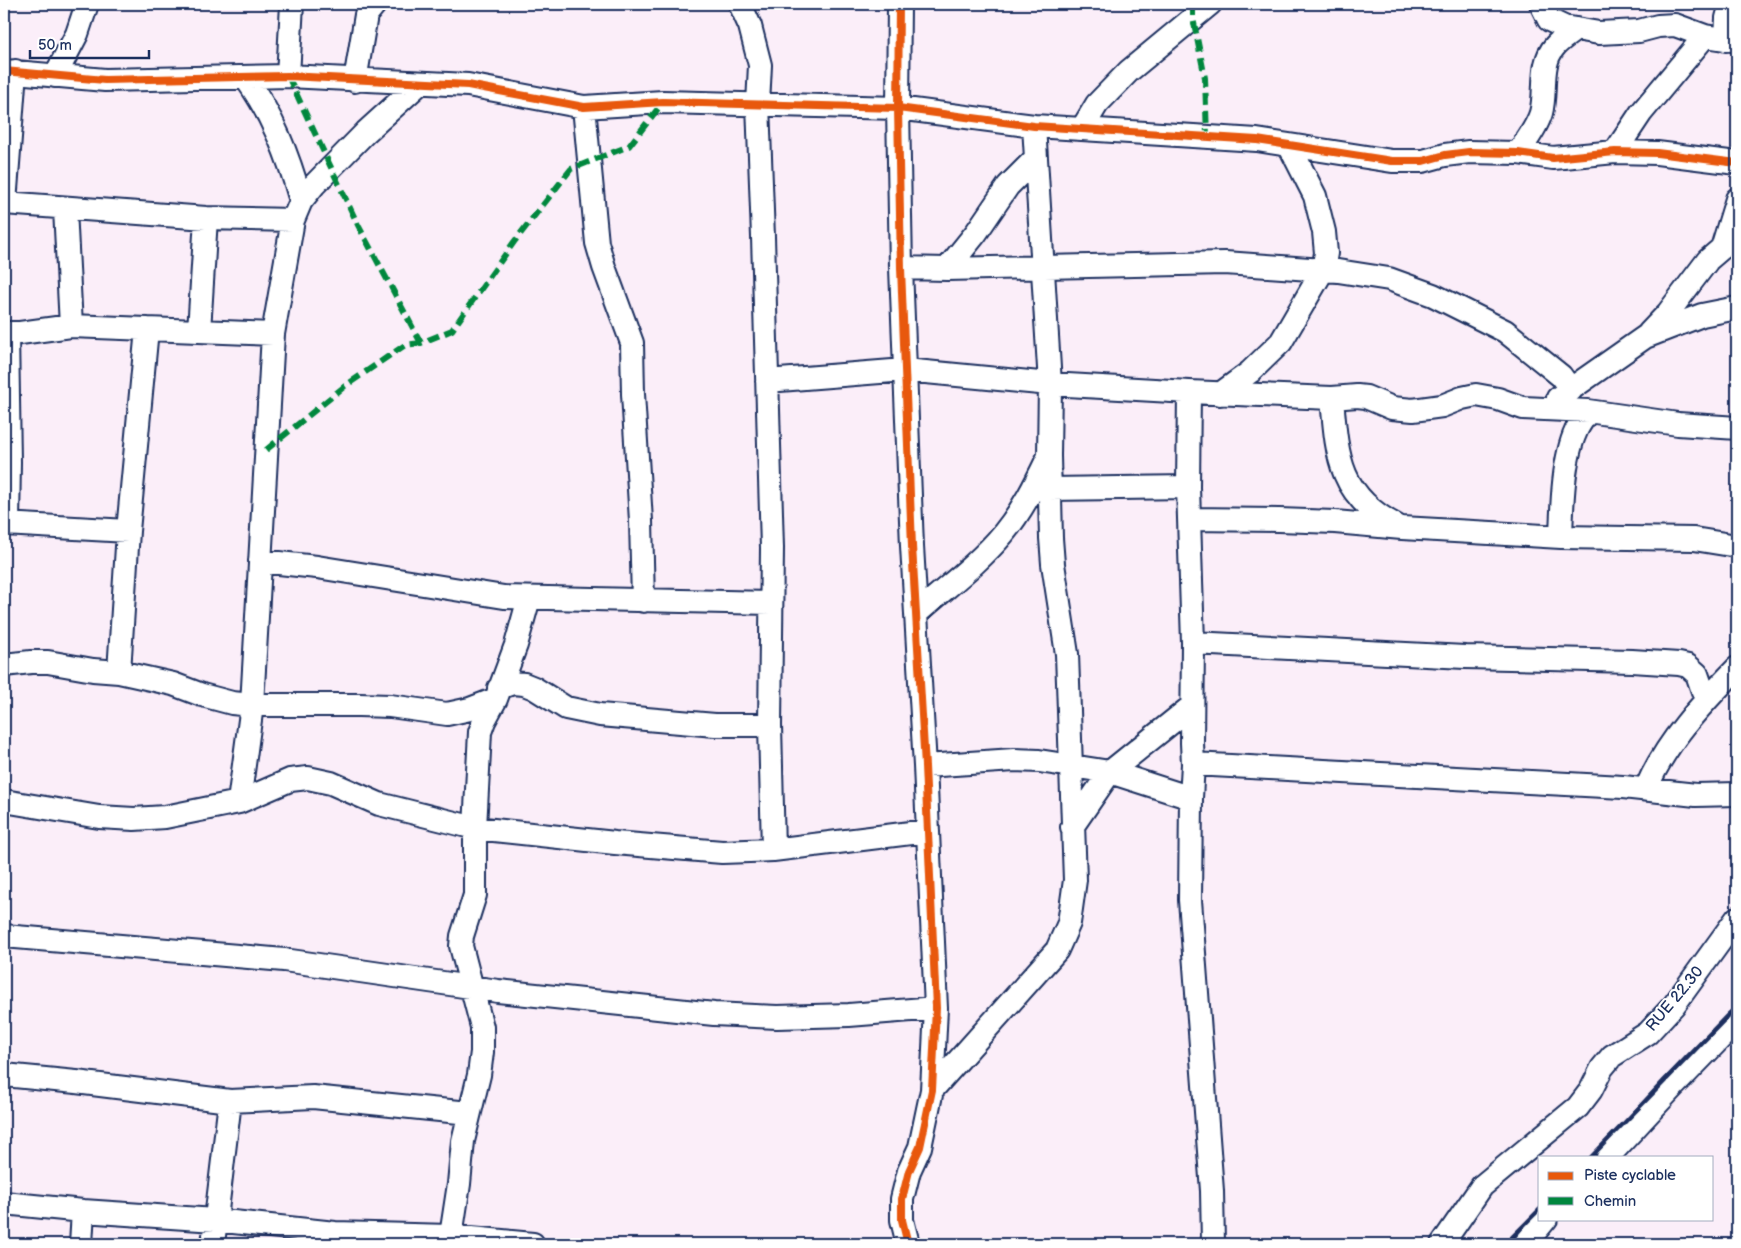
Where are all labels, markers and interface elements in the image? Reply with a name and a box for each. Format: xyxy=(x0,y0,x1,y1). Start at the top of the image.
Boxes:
scale bar xyxy=(30,28,149,60)
text: 50 m xyxy=(38,36,72,55)
street label: RUE 22.30 xyxy=(1642,963,1708,1035)
legend xyxy=(1538,1156,1714,1220)
text: Piste cyclable xyxy=(1584,1166,1676,1185)
text: Chemin xyxy=(1584,1192,1636,1211)

